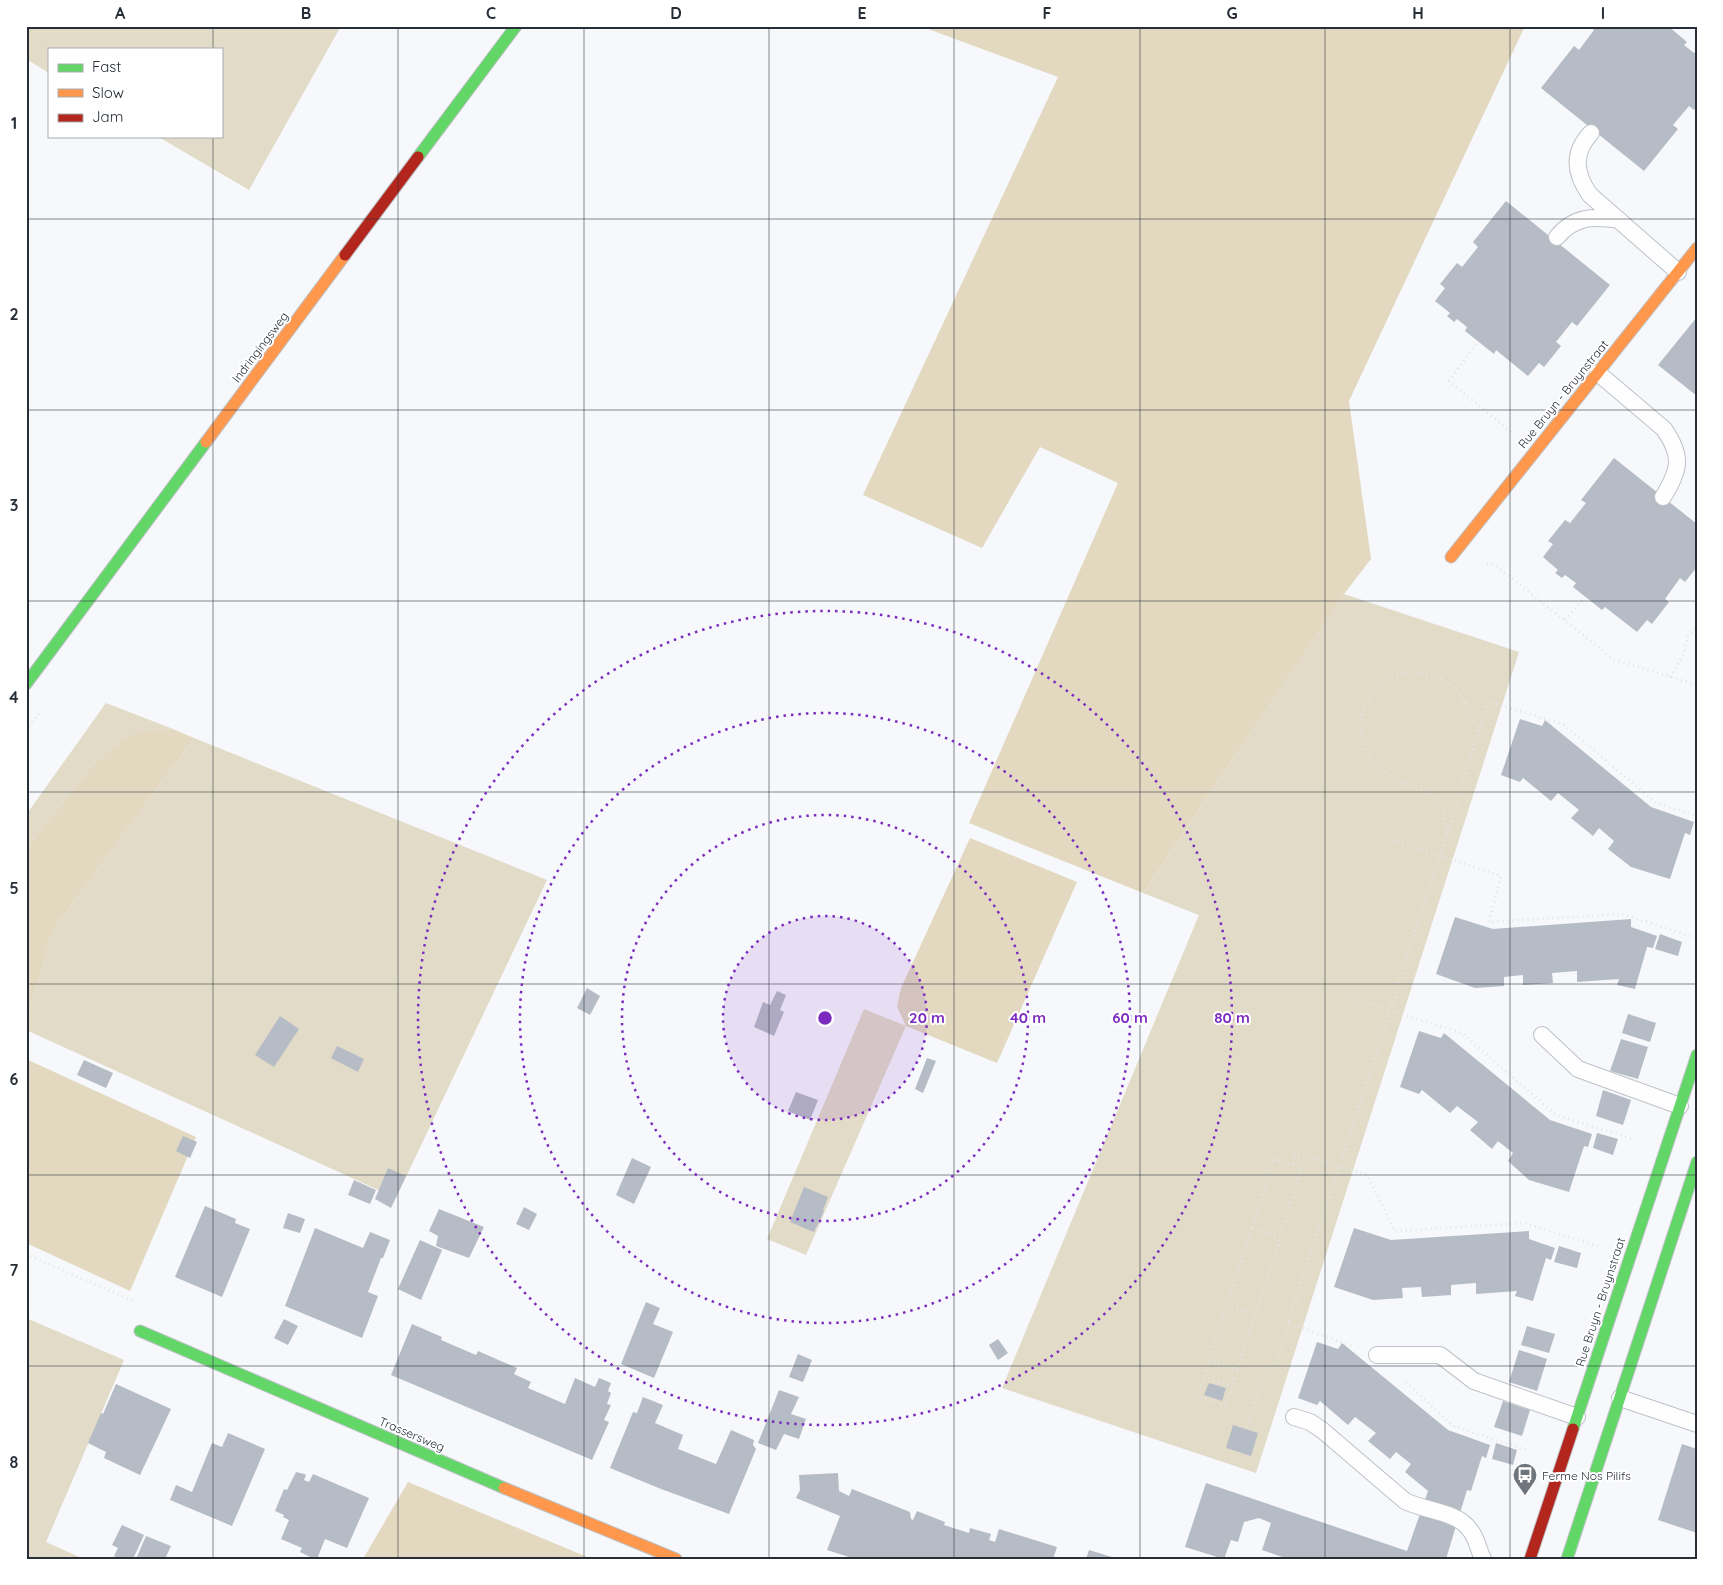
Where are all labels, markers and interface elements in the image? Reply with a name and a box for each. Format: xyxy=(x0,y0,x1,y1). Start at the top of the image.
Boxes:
text: A xyxy=(115,3,126,23)
text: B xyxy=(301,3,311,23)
text: C xyxy=(486,3,496,23)
text: D xyxy=(670,3,682,23)
text: E xyxy=(857,3,867,23)
text: F xyxy=(1043,3,1052,23)
text: G xyxy=(1226,3,1238,23)
text: H xyxy=(1412,3,1424,23)
text: I xyxy=(1601,3,1605,23)
legend xyxy=(48,48,222,138)
text: Fast xyxy=(92,57,121,76)
text: Slow xyxy=(92,83,124,102)
text: Jam xyxy=(92,107,123,126)
text: 1 xyxy=(11,113,17,133)
text: 2 xyxy=(9,304,19,324)
street label: Indringingsweg xyxy=(229,309,291,385)
street label: Rue Bruyn - Bruynstraat xyxy=(1515,337,1611,451)
text: 3 xyxy=(10,495,18,515)
text: 4 xyxy=(9,687,19,707)
text: 5 xyxy=(9,878,19,898)
text: 20 m xyxy=(909,1008,945,1027)
text: 40 m xyxy=(1010,1008,1046,1027)
text: 60 m xyxy=(1112,1008,1148,1027)
text: 80 m xyxy=(1214,1008,1250,1027)
centre of rings xyxy=(816,1009,834,1027)
text: 6 xyxy=(10,1069,19,1089)
street label: Rue Bruyn - Bruynstraat xyxy=(1572,1236,1628,1368)
text: 7 xyxy=(10,1260,19,1280)
street label: Trassersweg xyxy=(377,1413,447,1455)
text: 8 xyxy=(10,1452,19,1472)
bus stop icon: Ferme Nos Pilifs xyxy=(1512,1462,1538,1496)
place label: Ferme Nos Pilifs xyxy=(1542,1468,1631,1483)

